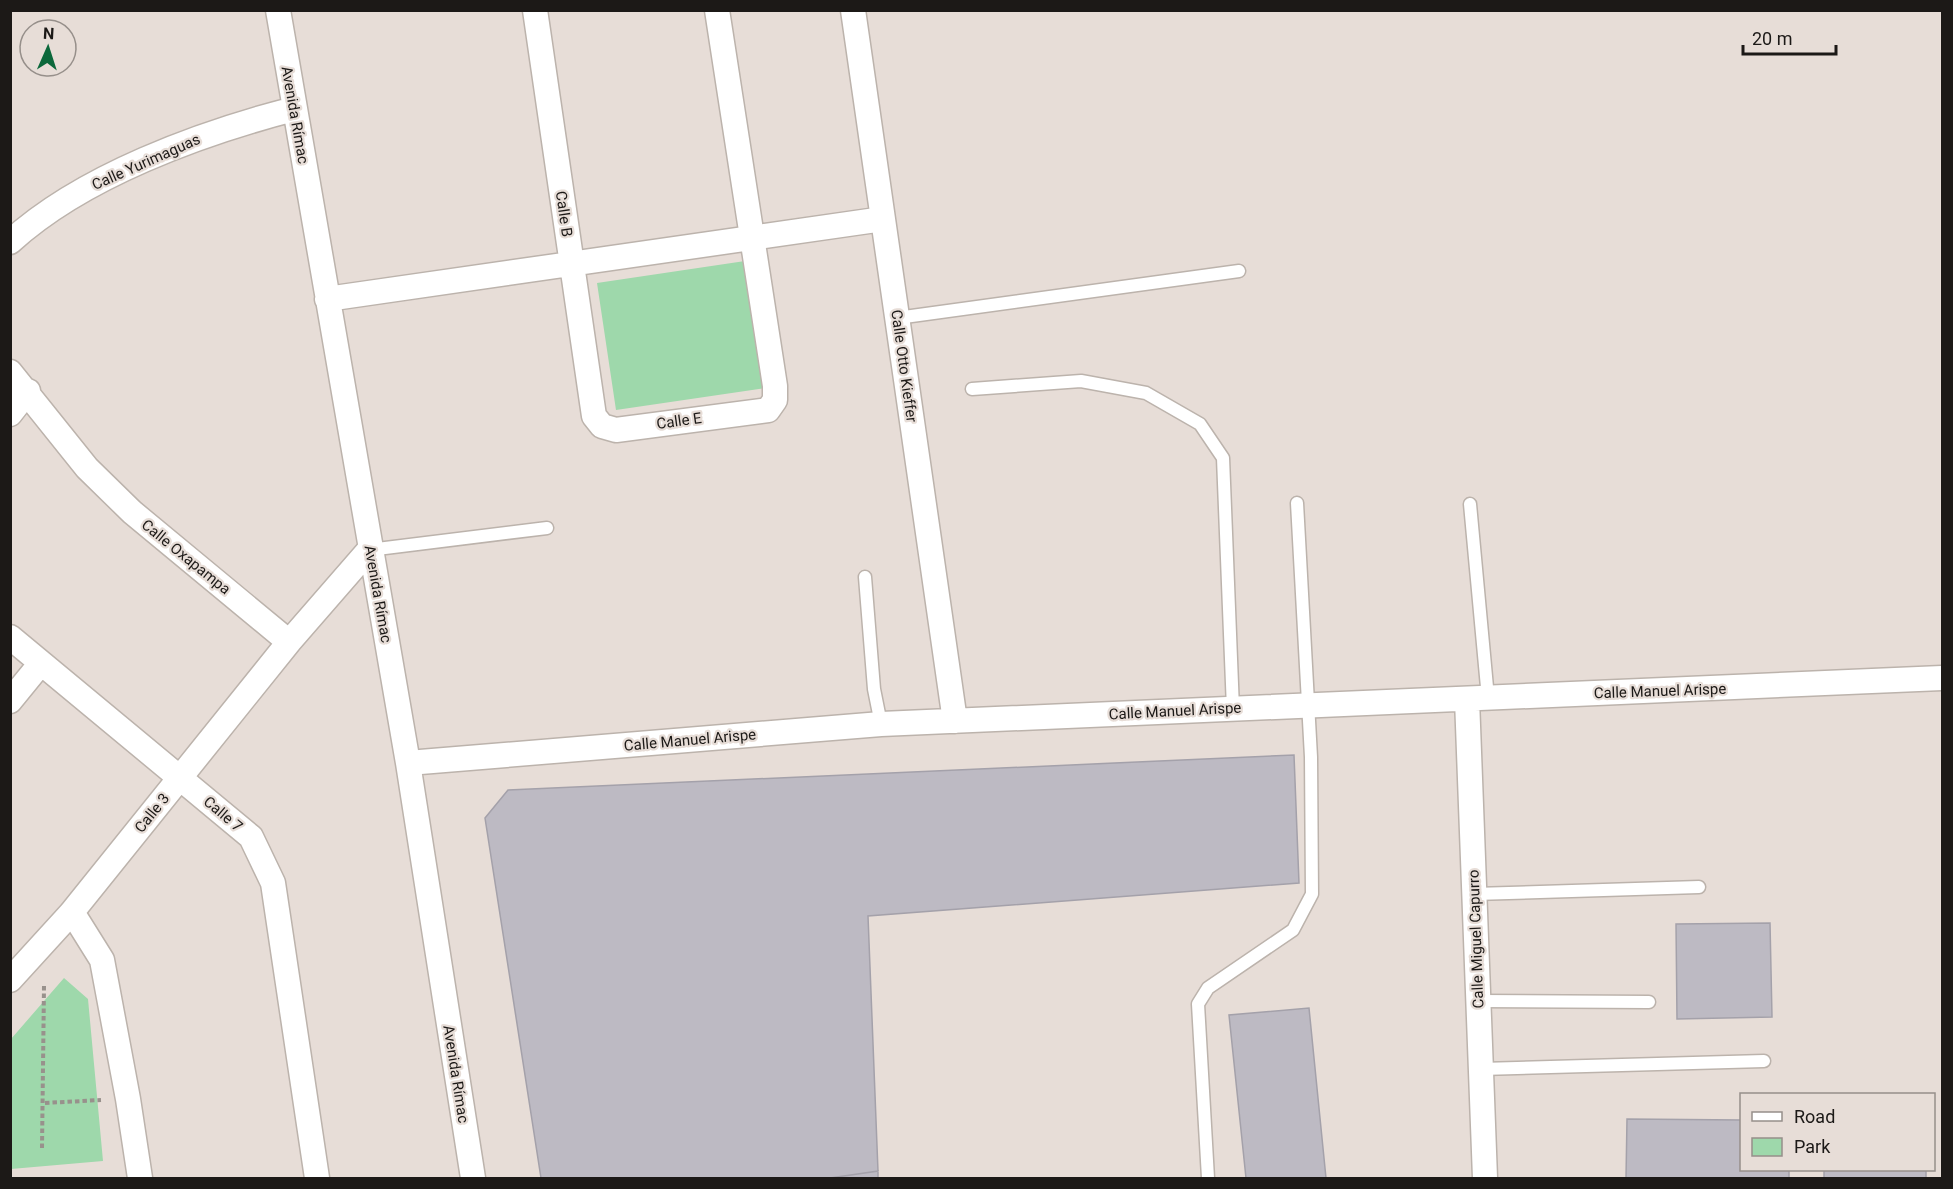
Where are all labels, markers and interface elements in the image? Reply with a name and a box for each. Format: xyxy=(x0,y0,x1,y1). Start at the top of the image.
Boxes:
north arrow xyxy=(18,18,78,78)
scale bar xyxy=(1743,18,1836,56)
text: N xyxy=(43,24,55,43)
text: 20 m xyxy=(1752,28,1792,49)
street label: Avenida Rímac xyxy=(278,65,312,165)
street label: Calle Yurimaguas xyxy=(89,130,203,194)
street label: Calle B xyxy=(552,190,576,238)
street label: Calle Otto Kieffer xyxy=(887,309,921,423)
street label: Calle E xyxy=(655,409,703,433)
street label: Calle Oxapampa xyxy=(138,516,234,598)
street label: Avenida Rímac xyxy=(361,544,395,644)
street label: Calle Manuel Arispe xyxy=(1593,680,1727,702)
street label: Calle Manuel Arispe xyxy=(1108,699,1242,723)
street label: Calle Manuel Arispe xyxy=(623,725,757,755)
street label: Calle 3 xyxy=(131,790,173,836)
street label: Calle 7 xyxy=(200,793,246,835)
street label: Calle Miguel Capurro xyxy=(1465,869,1487,1009)
street label: Avenida Rímac xyxy=(439,1024,473,1124)
legend xyxy=(1740,1093,1935,1171)
text: Road xyxy=(1794,1106,1835,1127)
text: Park xyxy=(1794,1136,1831,1157)

